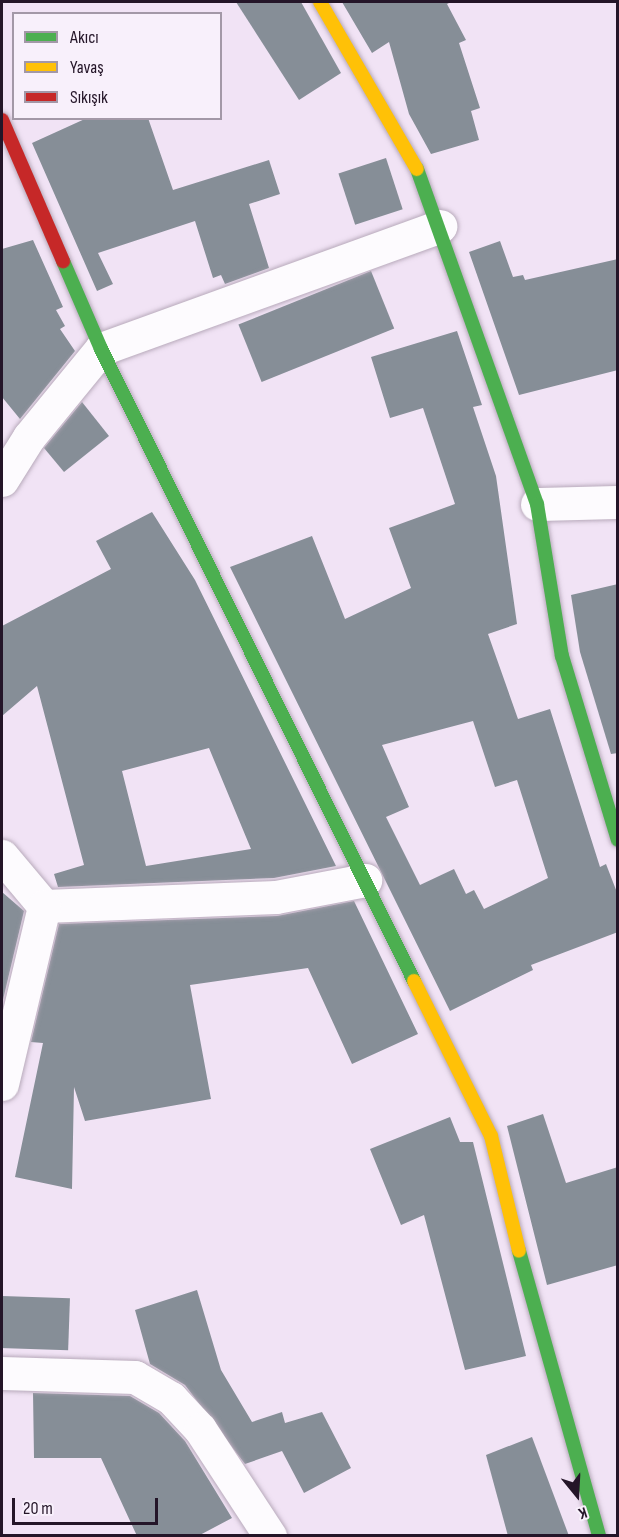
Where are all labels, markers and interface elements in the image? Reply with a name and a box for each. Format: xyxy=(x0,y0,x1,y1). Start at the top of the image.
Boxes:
legend xyxy=(12,12,222,120)
text: Akıcı xyxy=(70,27,99,48)
text: Yavaş xyxy=(70,57,104,78)
text: Sıkışık xyxy=(70,87,108,108)
north arrow xyxy=(547,1465,607,1525)
scale bar xyxy=(15,1486,160,1524)
text: 20 m xyxy=(23,1498,53,1519)
text: K xyxy=(576,1502,589,1523)

